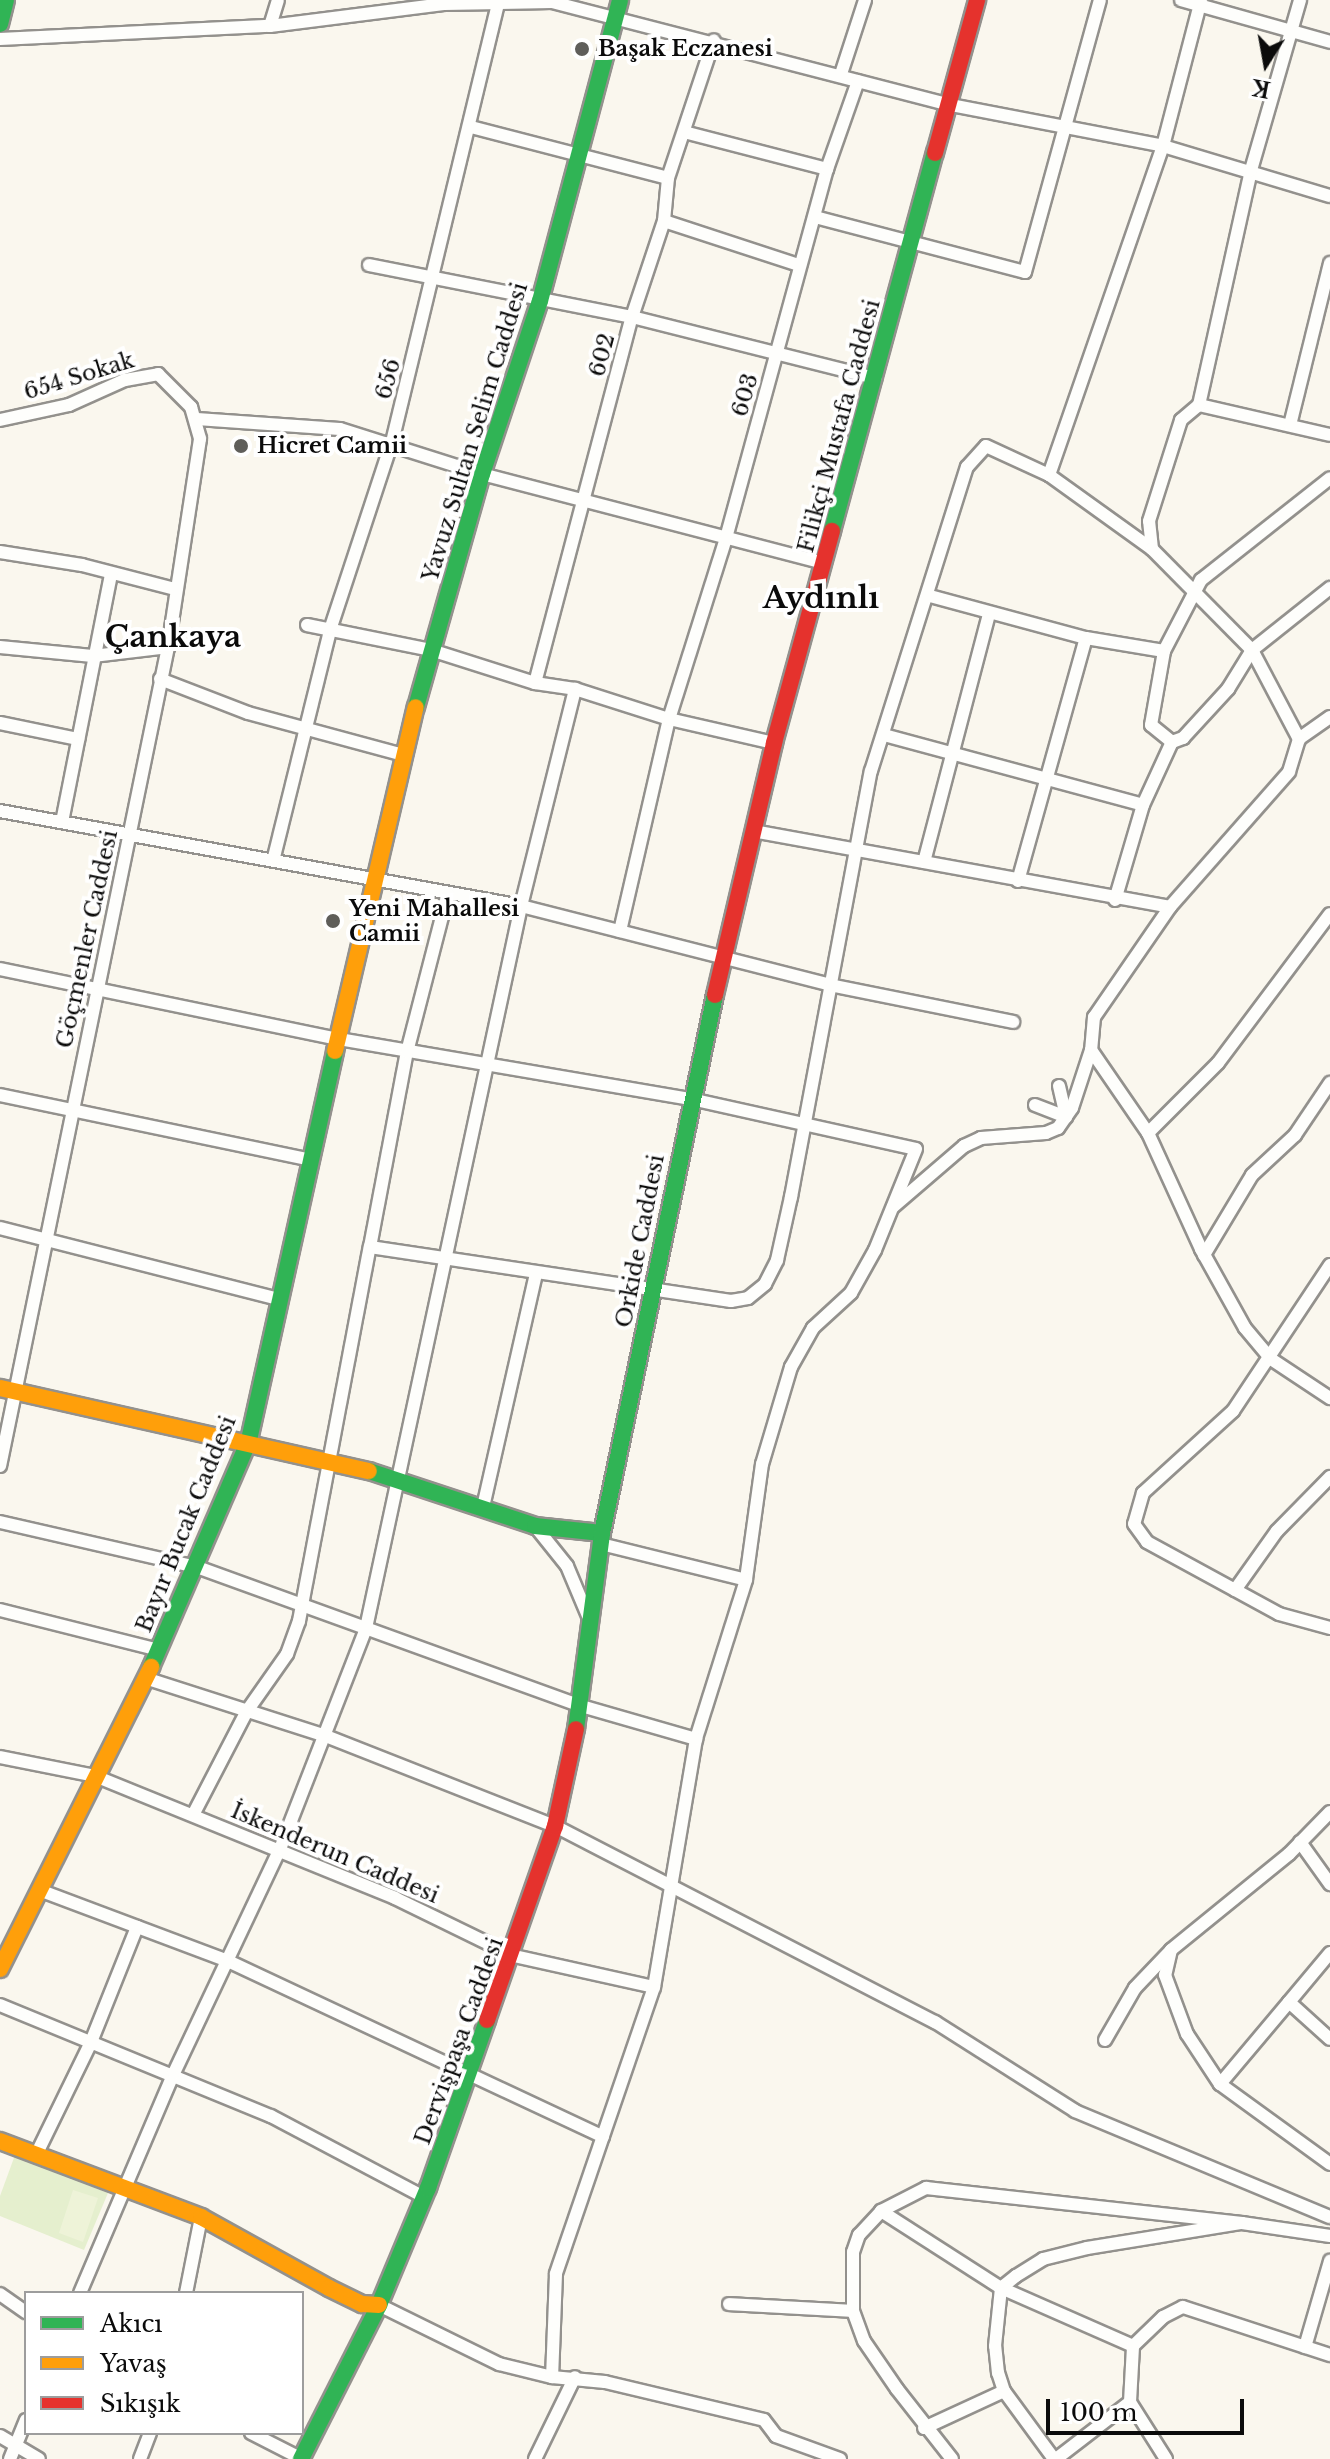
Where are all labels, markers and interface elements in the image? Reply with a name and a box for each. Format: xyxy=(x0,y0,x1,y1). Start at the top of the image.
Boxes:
north arrow xyxy=(1226,24,1306,104)
place label: Başak Eczanesi xyxy=(598,36,773,62)
marker: Başak Eczanesi xyxy=(573,40,591,58)
text: K xyxy=(1250,73,1273,103)
street label: Yavuz Sultan Selim Caddesi xyxy=(417,279,533,585)
street label: Filikçi Mustafa Caddesi xyxy=(792,296,886,556)
street label: 602 xyxy=(584,331,620,379)
street label: 654 Sokak xyxy=(21,347,137,405)
street label: 656 xyxy=(370,356,406,402)
street label: 603 xyxy=(726,370,764,420)
place label: Hicret Camii xyxy=(257,433,407,459)
marker: Hicret Camii xyxy=(232,437,250,455)
district label: Aydınlı xyxy=(763,580,879,616)
district label: Çankaya xyxy=(105,619,241,655)
street label: Göçmenler Caddesi xyxy=(51,827,123,1051)
place label: Yeni Mahallesi Camii xyxy=(349,895,519,946)
marker: Yeni Mahallesi Camii xyxy=(324,912,342,930)
street label: Orkide Caddesi xyxy=(610,1152,670,1330)
street label: Bayır Bucak Caddesi xyxy=(130,1412,242,1636)
street label: İskenderun Caddesi xyxy=(227,1797,443,1909)
street label: Dervişpaşa Caddesi xyxy=(409,1934,509,2148)
legend xyxy=(24,2291,304,2435)
text: Akıcı xyxy=(100,2309,163,2338)
text: Yavaş xyxy=(100,2349,167,2378)
scale bar xyxy=(1050,2383,1248,2433)
text: Sıkışık xyxy=(100,2389,181,2418)
text: 100 m xyxy=(1060,2398,1138,2427)

